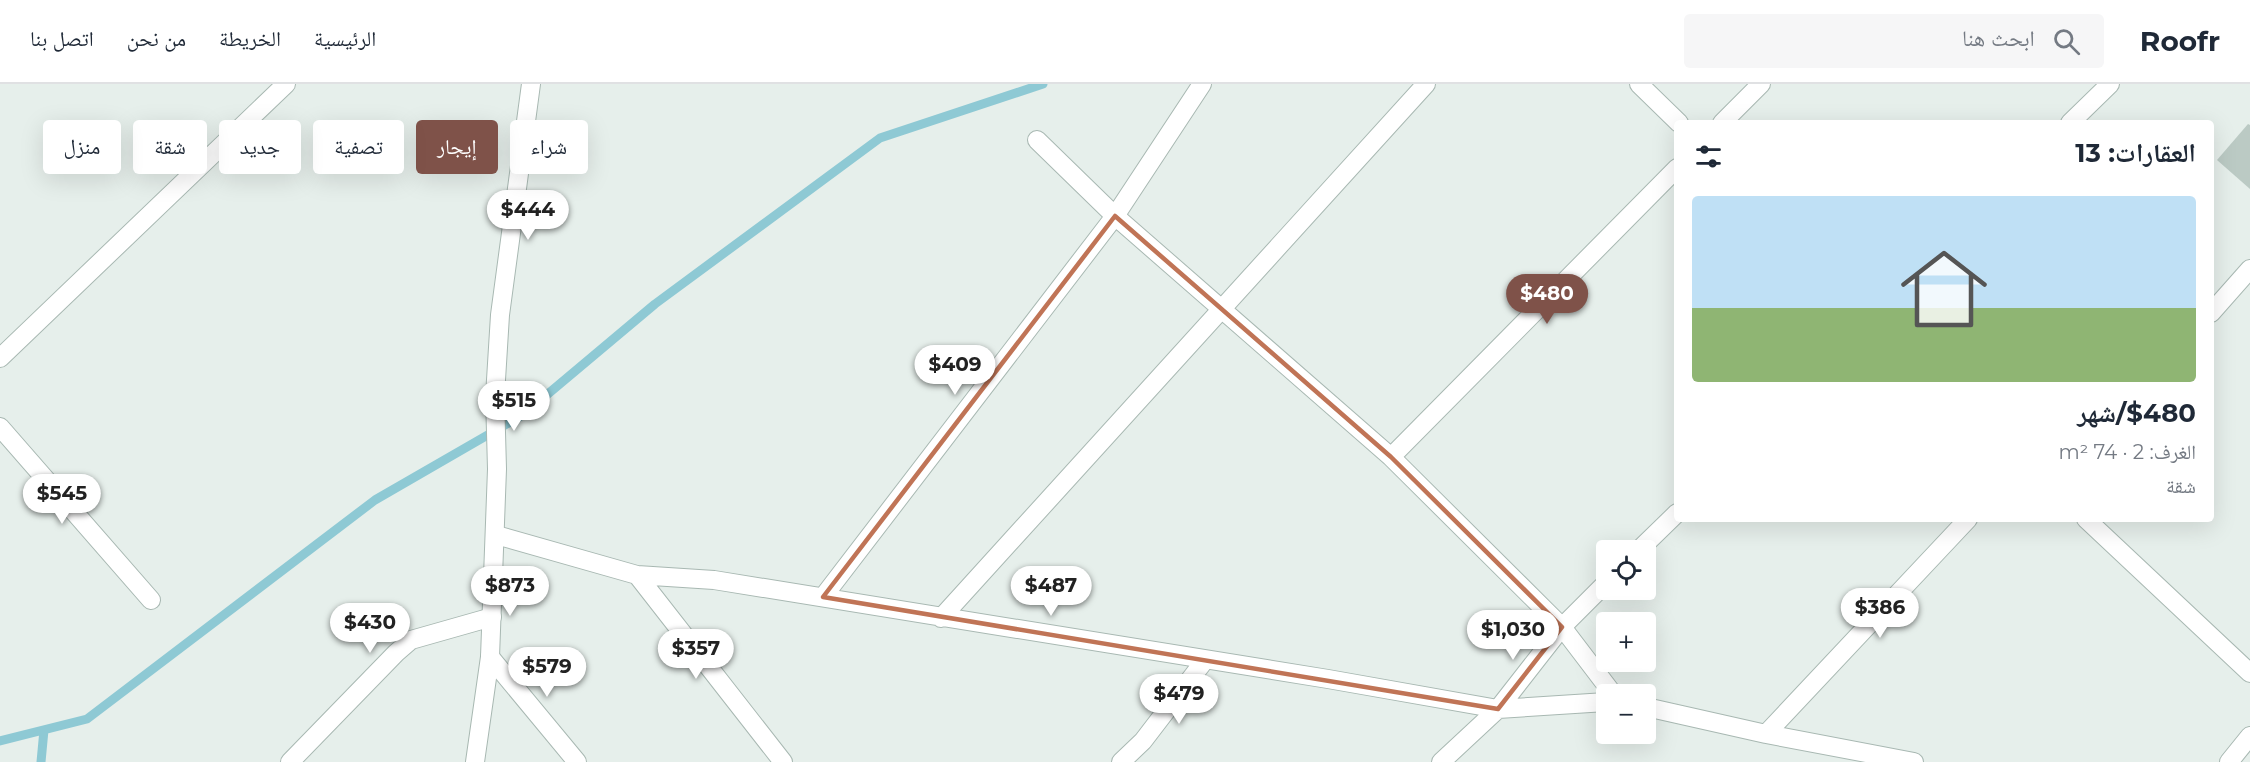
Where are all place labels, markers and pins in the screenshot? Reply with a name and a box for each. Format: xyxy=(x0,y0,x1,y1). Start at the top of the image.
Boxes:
pin: $444 xyxy=(492,190,564,241)
pin: $480 xyxy=(1511,274,1583,325)
pin: $409 xyxy=(919,345,991,396)
pin: $515 xyxy=(478,381,550,432)
pin: $545 xyxy=(26,474,98,525)
pin: $873 xyxy=(474,566,546,617)
pin: $487 xyxy=(1015,566,1087,617)
pin: $386 xyxy=(1844,588,1916,639)
pin: $430 xyxy=(334,603,406,654)
pin: $1,030 xyxy=(1464,610,1562,661)
pin: $357 xyxy=(660,629,732,680)
pin: $579 xyxy=(511,647,583,698)
pin: $479 xyxy=(1143,674,1215,725)

